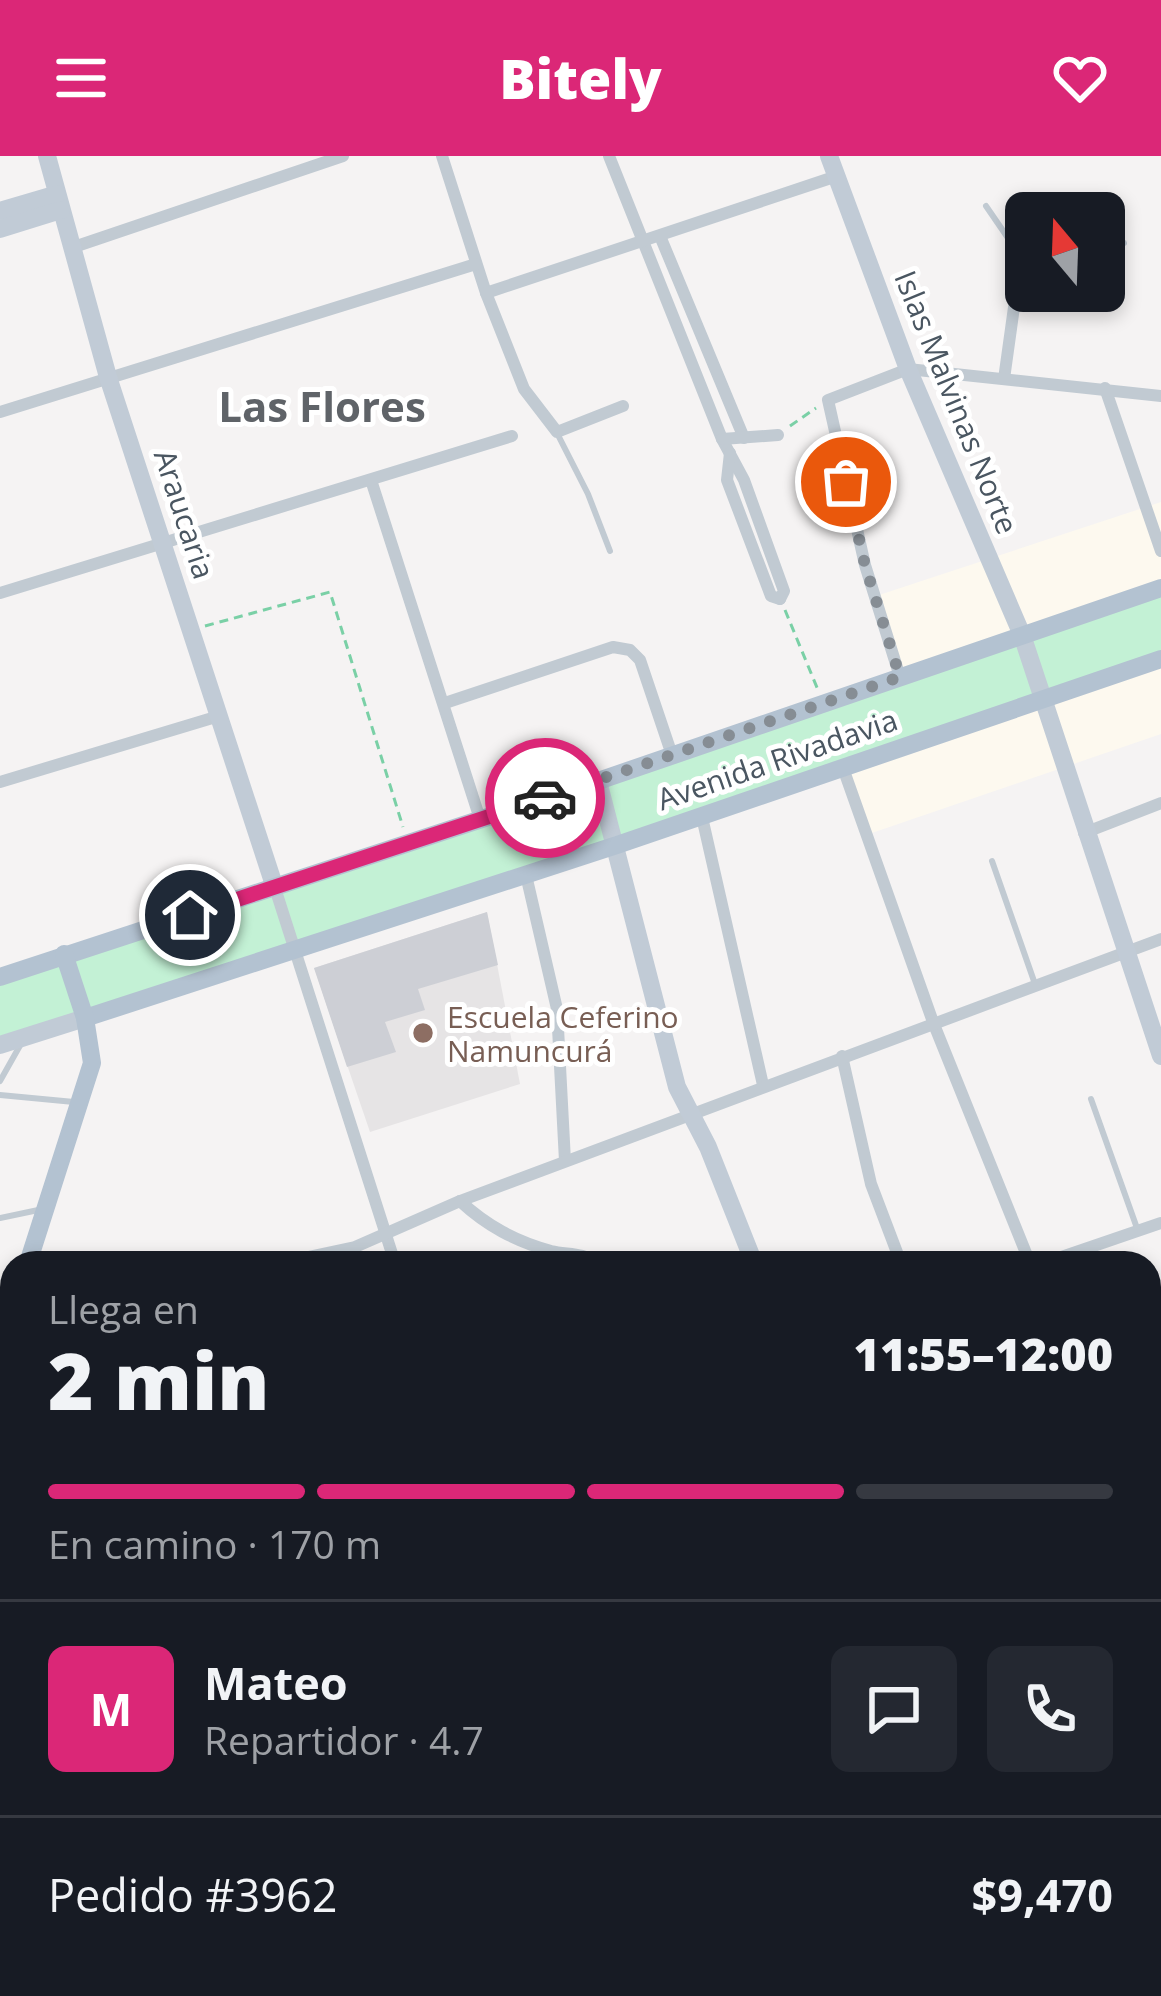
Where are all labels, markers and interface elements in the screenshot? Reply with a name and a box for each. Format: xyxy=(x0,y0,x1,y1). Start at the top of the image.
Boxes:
text: Bitely xyxy=(499,41,662,115)
icon: menu xyxy=(48,45,114,111)
icon: heart xyxy=(1047,45,1113,111)
north arrow xyxy=(1005,192,1125,312)
map controls xyxy=(1005,192,1125,312)
street label: Islas Malvinas Norte xyxy=(885,264,1029,540)
district label: Las Flores xyxy=(218,377,426,434)
pin xyxy=(795,431,897,533)
street label: Araucaria xyxy=(145,444,225,584)
icon: bag xyxy=(813,449,879,515)
street label: Avenida Rivadavia xyxy=(651,699,903,819)
courier xyxy=(485,738,605,858)
icon: car xyxy=(512,765,578,831)
pin xyxy=(139,864,241,966)
icon: home xyxy=(157,882,223,948)
place label: Escuela Ceferino Namuncurá xyxy=(447,996,679,1071)
marker: Escuela Ceferino Namuncurá xyxy=(410,1020,436,1046)
text: Llega en xyxy=(48,1282,199,1335)
text: 11:55–12:00 xyxy=(854,1323,1113,1384)
text: 2 min xyxy=(48,1327,270,1433)
text: En camino · 170 m xyxy=(48,1517,381,1570)
button: chat xyxy=(831,1646,957,1772)
button: phone xyxy=(987,1646,1113,1772)
text: Mateo xyxy=(204,1652,348,1713)
text: M xyxy=(90,1678,132,1739)
text: Repartidor · 4.7 xyxy=(204,1713,484,1766)
text: Pedido #3962 xyxy=(48,1864,338,1925)
text: $9,470 xyxy=(972,1864,1113,1925)

